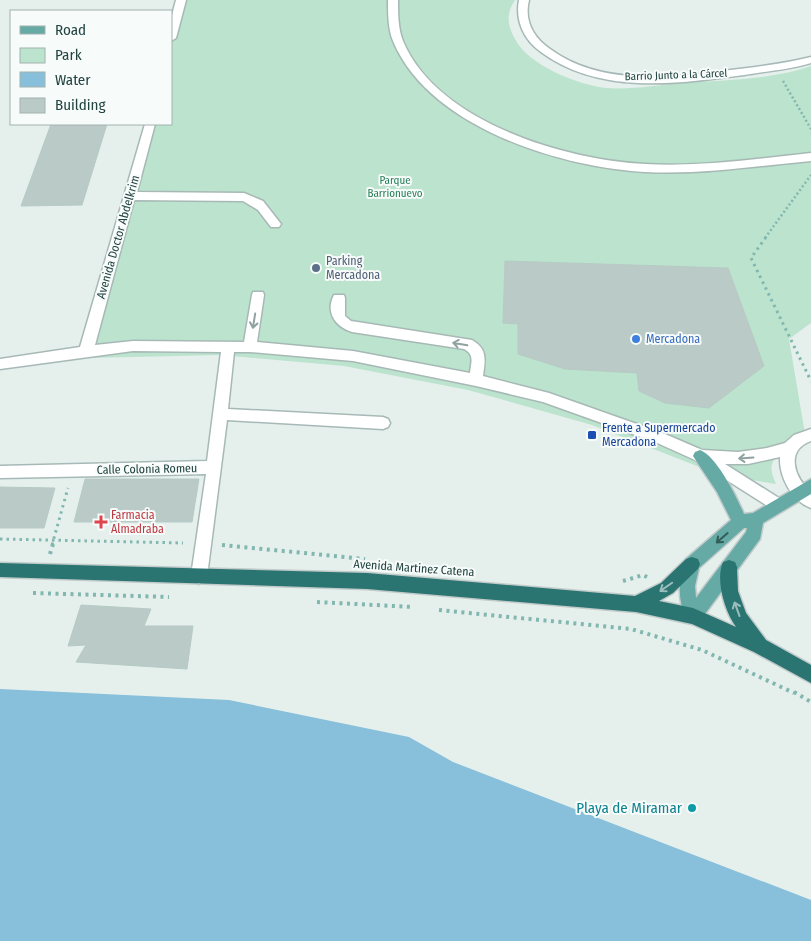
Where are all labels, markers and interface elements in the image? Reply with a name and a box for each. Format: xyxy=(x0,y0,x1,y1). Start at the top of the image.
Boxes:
legend xyxy=(10,10,172,125)
text: Road xyxy=(55,21,86,39)
text: Park xyxy=(55,46,82,64)
street label: Barrio Junto a la Cárcel xyxy=(624,67,728,83)
text: Water xyxy=(55,71,91,89)
text: Building xyxy=(55,96,106,114)
street label: Avenida Doctor Abdelkrim xyxy=(94,174,142,300)
park label: Parque Barrionuevo xyxy=(367,174,423,200)
place label: Parking Mercadona xyxy=(326,254,380,282)
marker: Parking Mercadona xyxy=(310,262,322,274)
one-way arrow xyxy=(248,313,258,329)
place label: Mercadona xyxy=(646,332,700,346)
marker: Mercadona xyxy=(630,333,642,345)
one-way arrow xyxy=(452,338,468,348)
place label: Frente a Supermercado Mercadona xyxy=(602,421,716,449)
marker: Frente a Supermercado Mercadona xyxy=(586,429,598,441)
one-way arrow xyxy=(738,454,754,463)
street label: Calle Colonia Romeu xyxy=(97,461,197,477)
place label: Farmacia Almadraba xyxy=(111,508,164,536)
marker: Farmacia Almadraba xyxy=(95,516,107,528)
one-way arrow xyxy=(716,532,729,543)
street label: Avenida Martinez Catena xyxy=(353,557,475,579)
one-way arrow xyxy=(659,582,673,592)
one-way arrow xyxy=(732,602,741,617)
place label: Playa de Miramar xyxy=(576,799,683,817)
marker: Playa de Miramar xyxy=(686,802,698,814)

